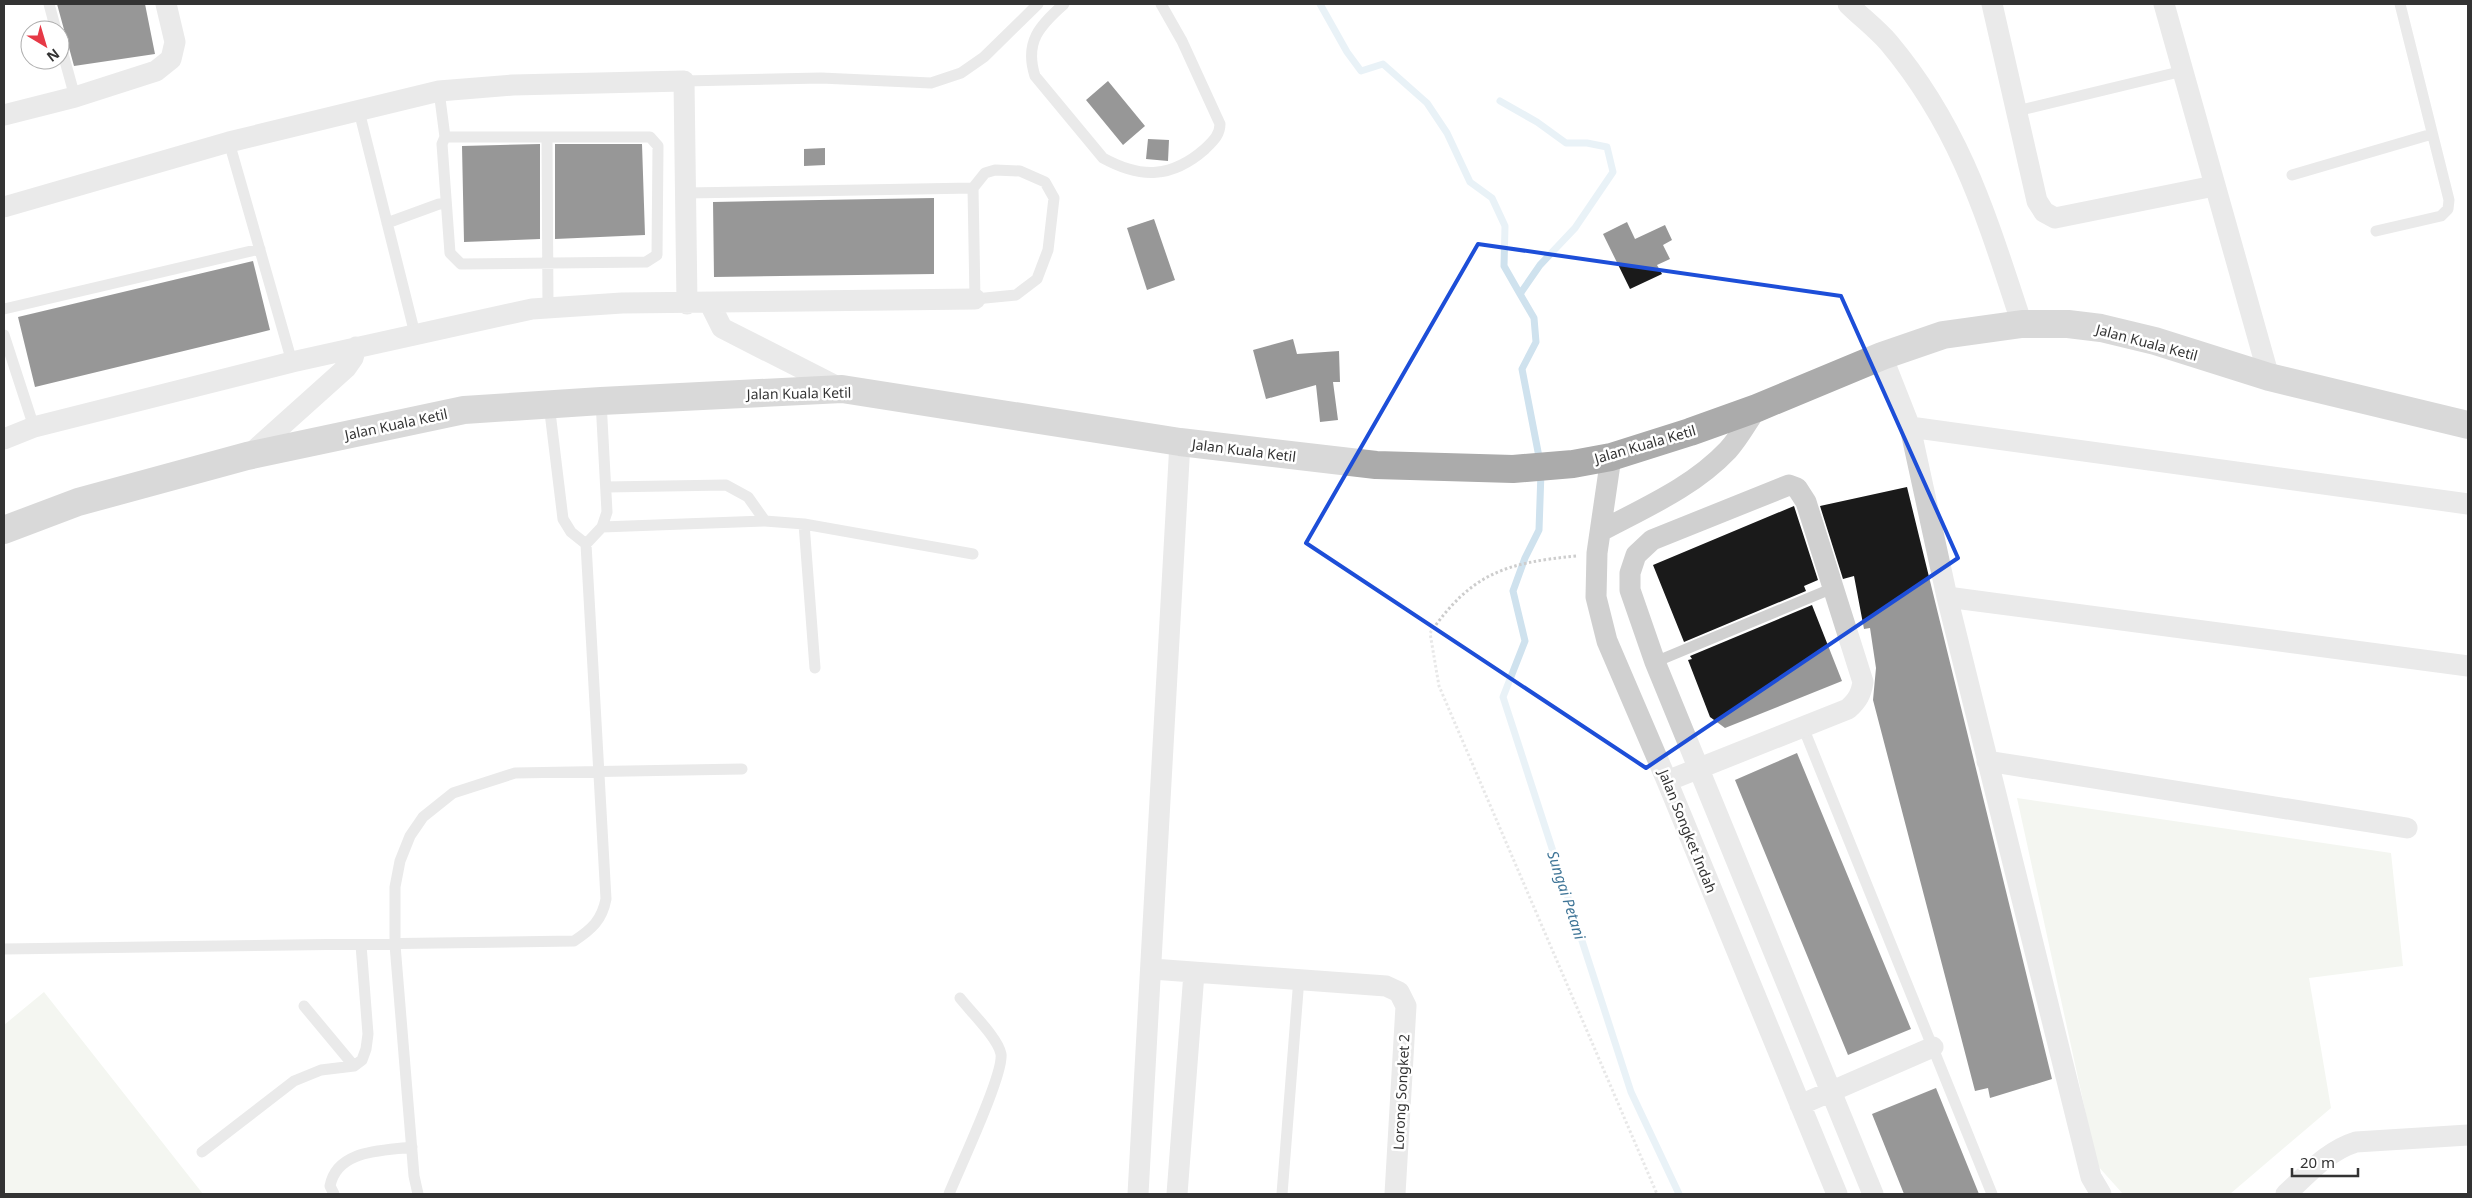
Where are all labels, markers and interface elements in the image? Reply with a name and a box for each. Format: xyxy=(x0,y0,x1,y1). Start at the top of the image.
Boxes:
north arrow xyxy=(20,20,70,70)
text: N xyxy=(43,45,64,67)
street label: Jalan Kuala Ketil xyxy=(2092,319,2200,365)
street label: Jalan Kuala Ketil xyxy=(745,383,851,403)
street label: Jalan Kuala Ketil xyxy=(341,404,449,445)
street label: Jalan Kuala Ketil xyxy=(1590,420,1698,468)
street label: Jalan Kuala Ketil xyxy=(1189,434,1297,466)
street label: Jalan Songket Indah xyxy=(1654,765,1721,895)
water label: Sungai Petani xyxy=(1543,848,1591,943)
street label: Lorong Songket 2 xyxy=(1388,1033,1414,1151)
scale bar xyxy=(2292,1146,2358,1178)
text: 20 m xyxy=(2300,1152,2335,1172)

